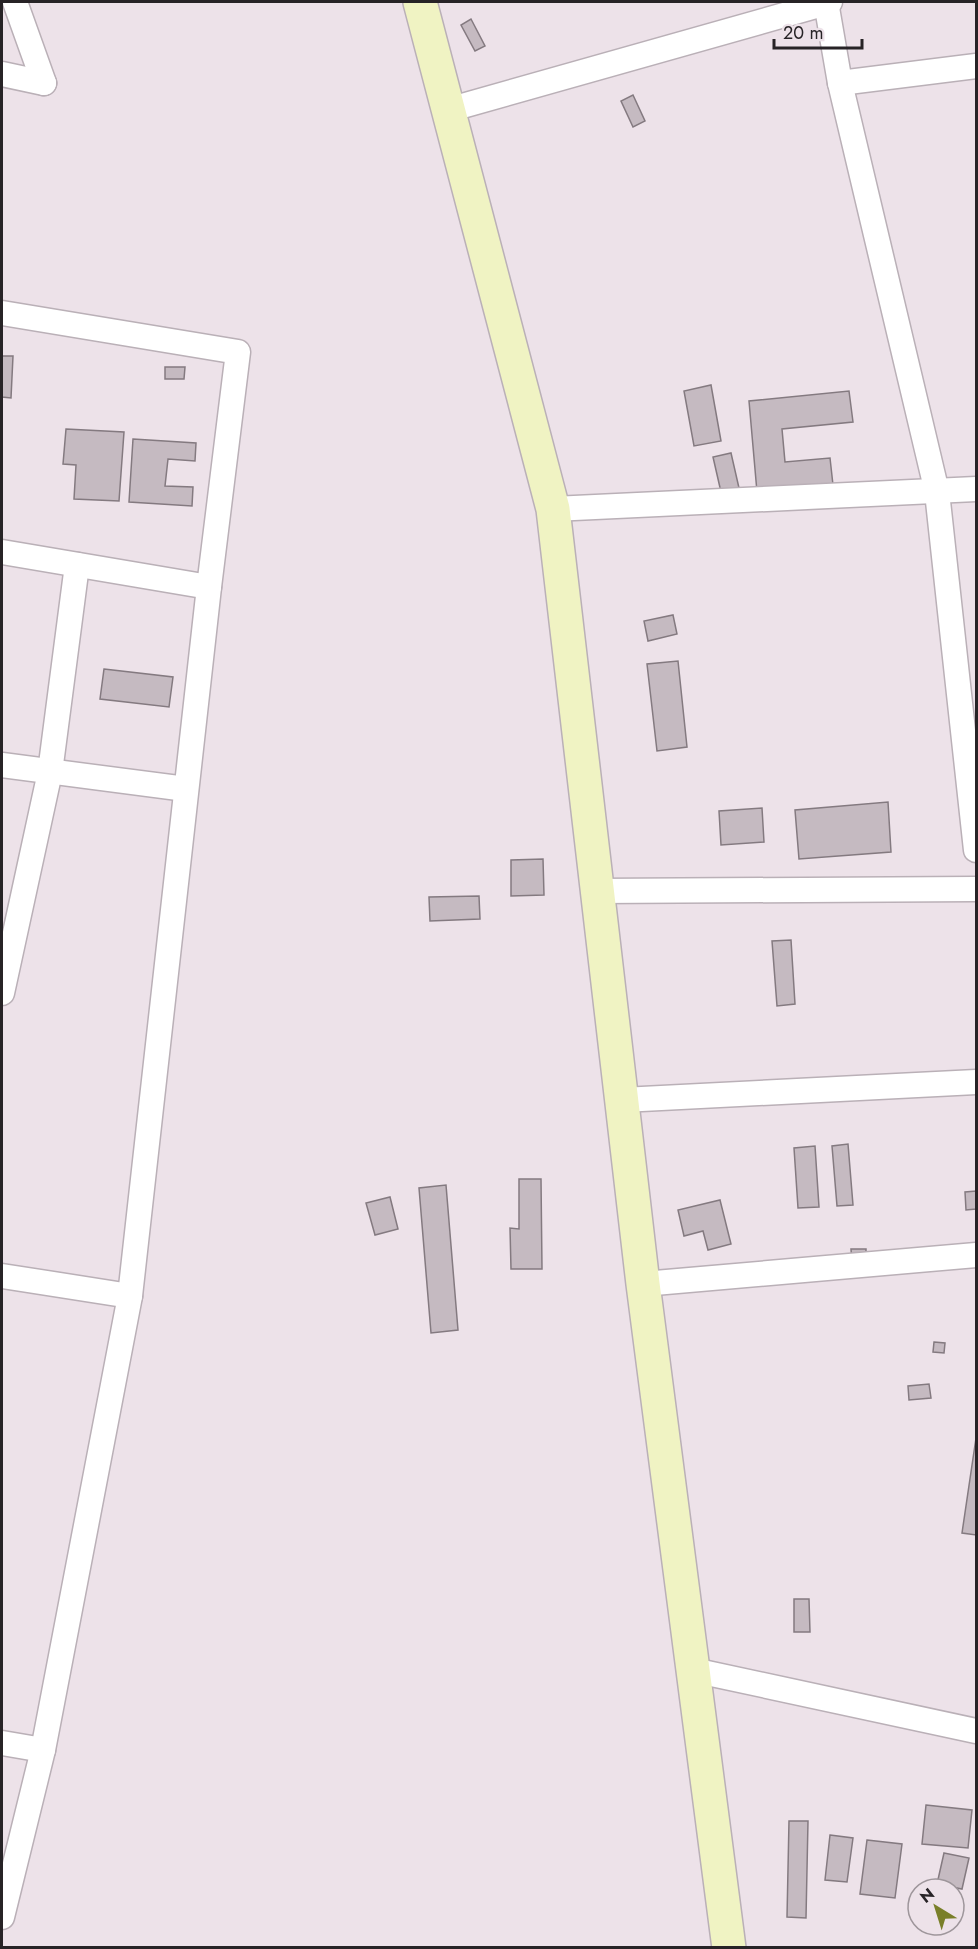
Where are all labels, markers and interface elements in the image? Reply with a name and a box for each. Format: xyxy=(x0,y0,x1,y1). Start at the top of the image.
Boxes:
scale bar xyxy=(774,12,862,50)
text: 20 m xyxy=(783,20,823,46)
north arrow xyxy=(906,1877,966,1937)
text: N xyxy=(915,1883,939,1909)

